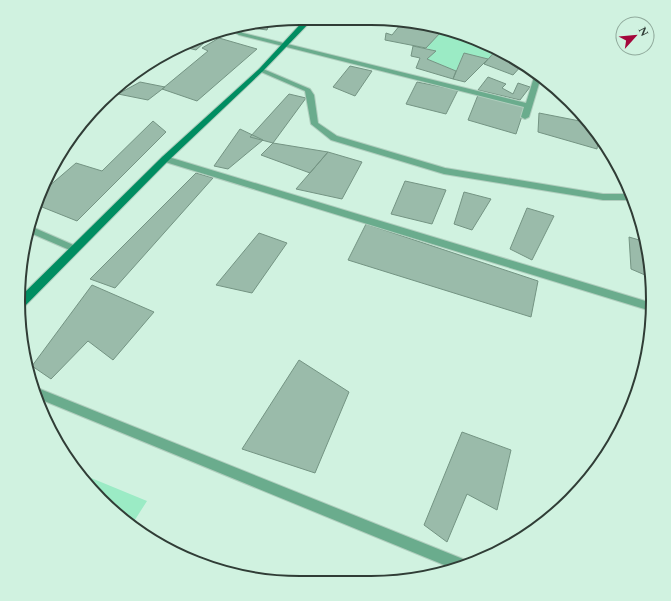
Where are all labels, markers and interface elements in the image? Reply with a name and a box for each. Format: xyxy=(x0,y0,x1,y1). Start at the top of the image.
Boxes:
north arrow xyxy=(615,16,655,56)
text: N xyxy=(634,24,653,40)

